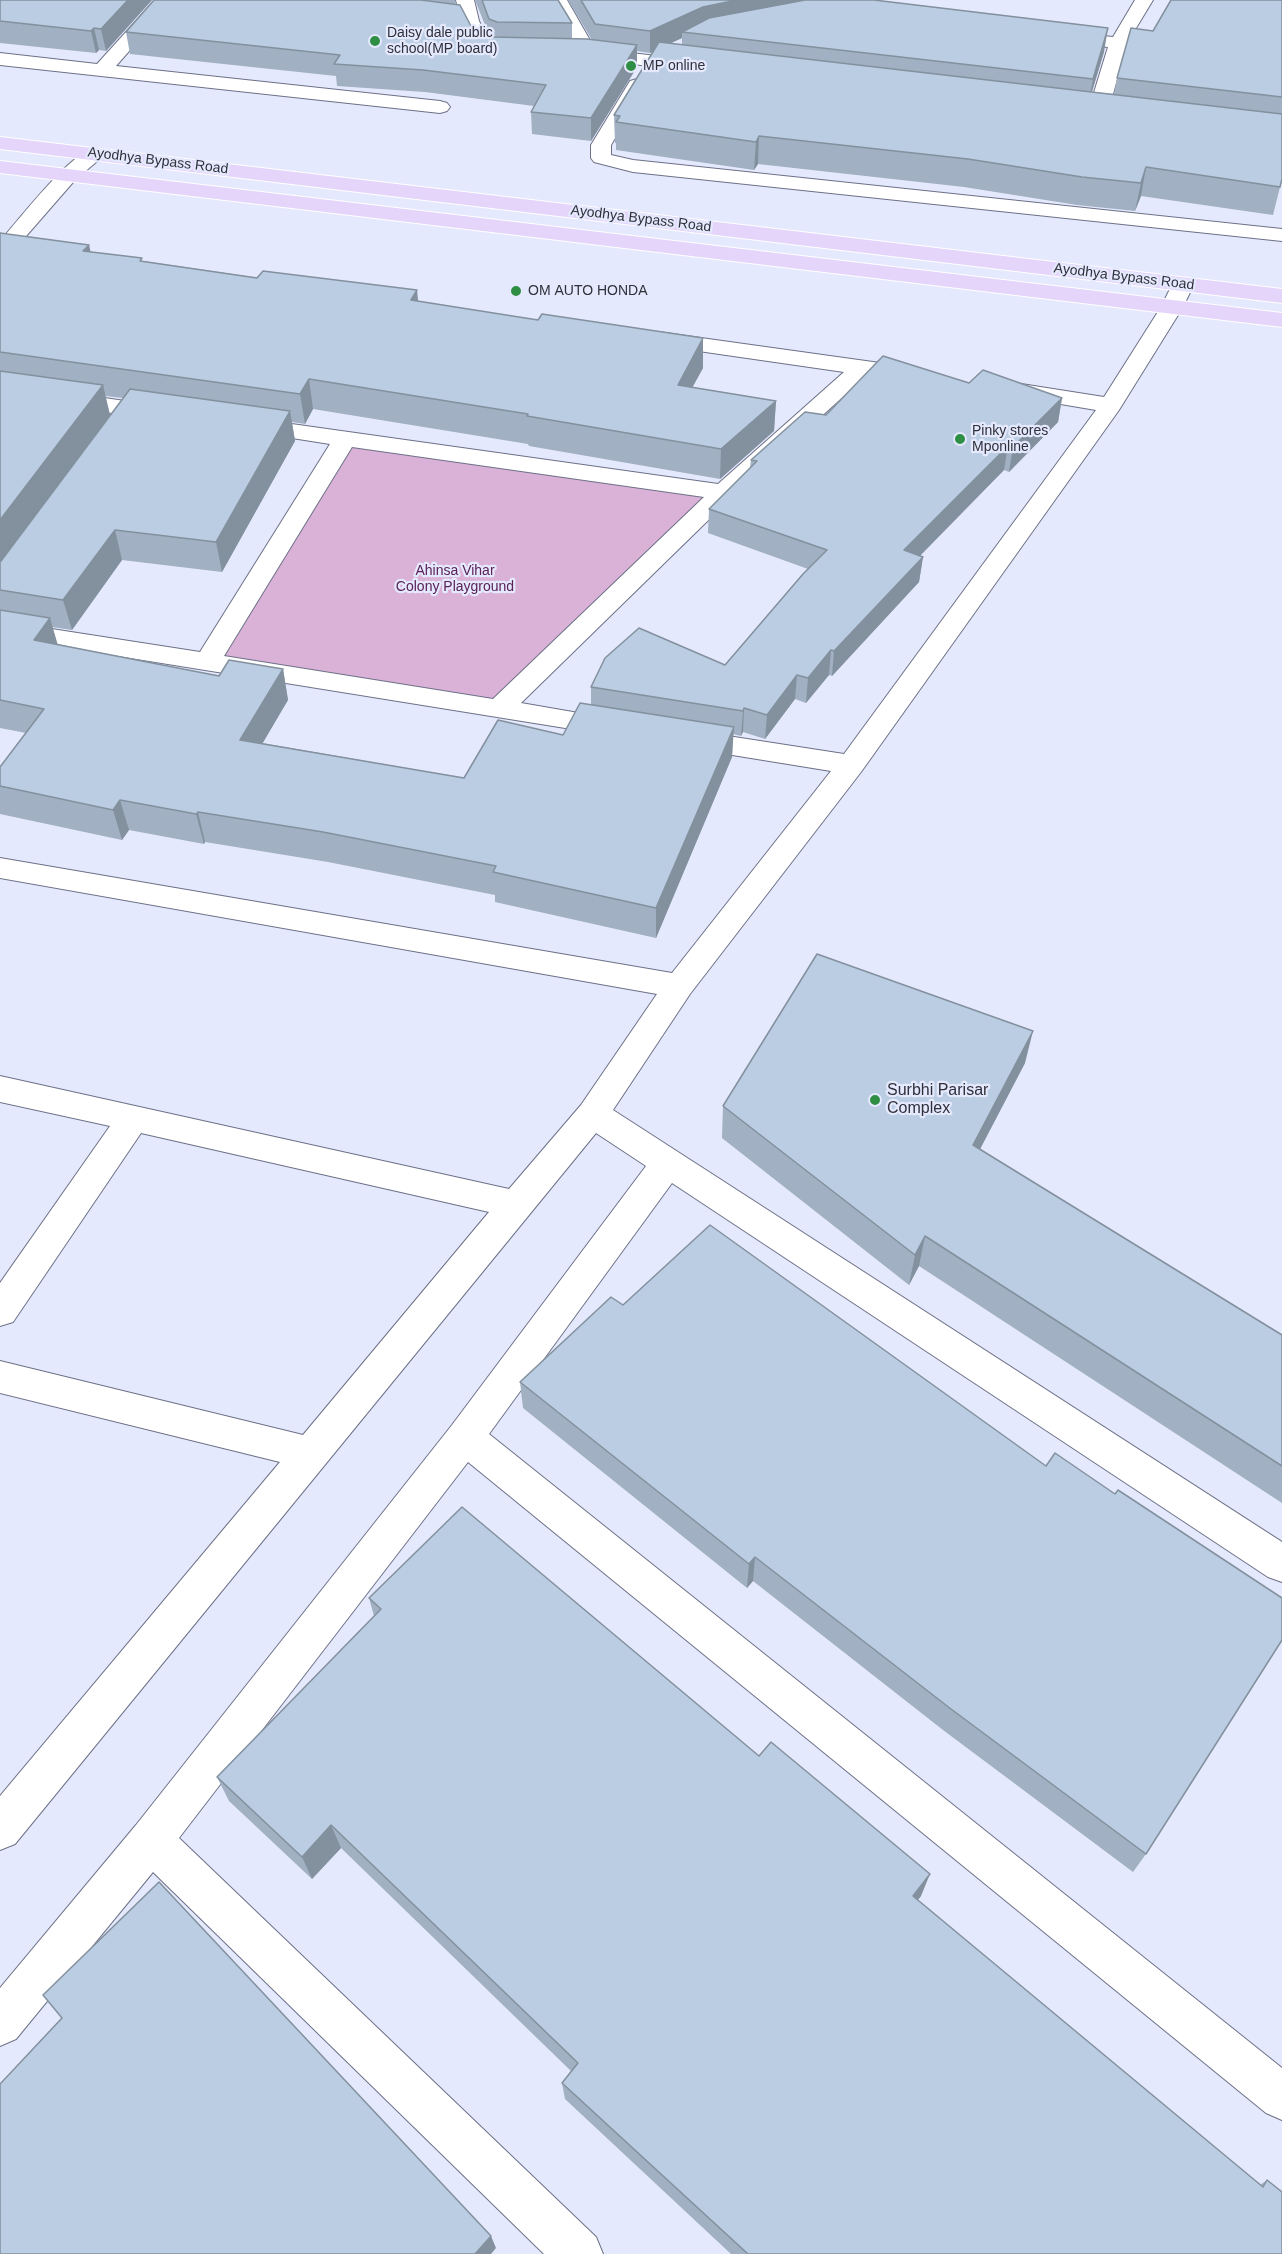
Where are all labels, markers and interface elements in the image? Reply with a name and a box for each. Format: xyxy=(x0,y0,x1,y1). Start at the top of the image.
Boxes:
place label: Daisy dale public school(MP board) xyxy=(387,25,497,57)
marker: Daisy dale public school(MP board) xyxy=(368,34,382,48)
place label: MP online xyxy=(643,58,705,74)
marker: MP online xyxy=(624,59,638,73)
street label: Ayodhya Bypass Road xyxy=(87,144,229,178)
street label: Ayodhya Bypass Road xyxy=(570,202,712,236)
street label: Ayodhya Bypass Road xyxy=(1053,260,1195,294)
place label: OM AUTO HONDA xyxy=(528,283,648,299)
marker: OM AUTO HONDA xyxy=(509,284,523,298)
place label: Pinky stores Mponline xyxy=(972,423,1048,455)
marker: Pinky stores Mponline xyxy=(953,432,967,446)
park label: Ahinsa Vihar Colony Playground xyxy=(396,563,514,596)
place label: Surbhi Parisar Complex xyxy=(887,1081,988,1119)
marker: Surbhi Parisar Complex xyxy=(868,1093,882,1107)

